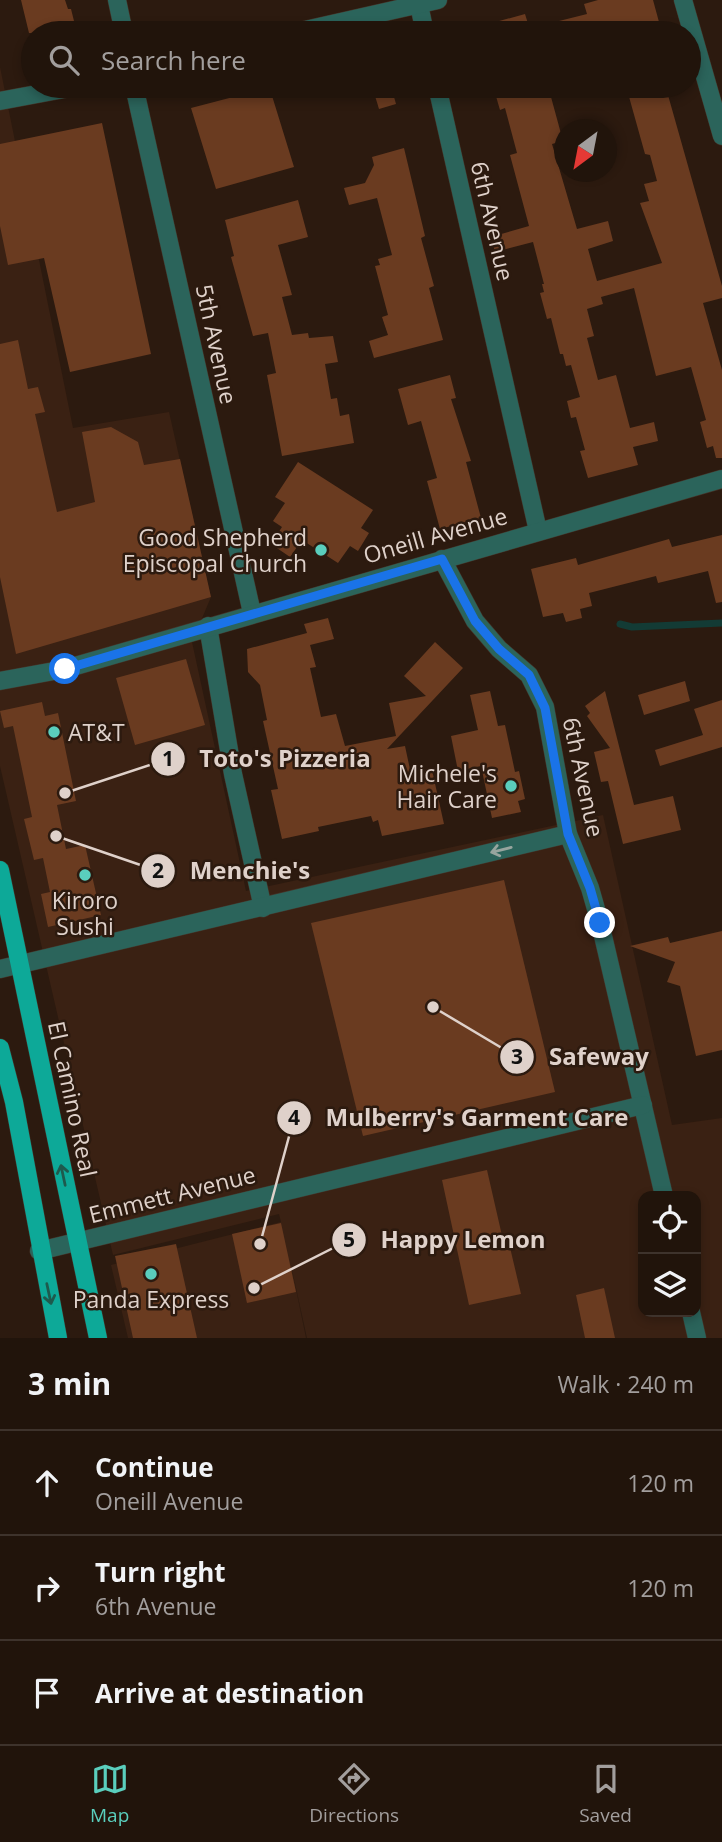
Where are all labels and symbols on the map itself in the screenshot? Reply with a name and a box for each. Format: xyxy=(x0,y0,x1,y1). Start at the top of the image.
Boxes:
north arrow xyxy=(554,119,617,182)
street label: 6th Avenue xyxy=(464,158,522,284)
street label: 5th Avenue xyxy=(189,281,245,407)
street label: Oneill Avenue xyxy=(359,499,511,571)
place label: Good Shepherd Episcopal Church xyxy=(123,521,307,579)
marker: Good Shepherd Episcopal Church xyxy=(313,542,329,558)
route start xyxy=(49,653,80,684)
street label: 6th Avenue xyxy=(556,714,612,840)
place label: AT&T xyxy=(68,716,125,748)
marker: AT&T xyxy=(46,724,62,740)
callout: Toto's Pizzeria xyxy=(150,736,384,781)
text: Toto's Pizzeria xyxy=(199,741,371,774)
text: 1 xyxy=(162,744,174,772)
place label: Michele's Hair Care xyxy=(396,757,497,815)
marker: Michele's Hair Care xyxy=(503,778,519,794)
one-way arrow xyxy=(491,844,513,857)
callout: Menchie's xyxy=(141,848,324,893)
text: Menchie's xyxy=(190,853,310,886)
text: 2 xyxy=(152,856,164,884)
marker: Kiroro Sushi xyxy=(77,867,93,883)
place label: Kiroro Sushi xyxy=(52,884,118,942)
route end xyxy=(584,907,615,938)
street label: El Camino Real xyxy=(41,1018,105,1180)
callout: Safeway xyxy=(500,1034,663,1079)
text: Safeway xyxy=(549,1039,649,1072)
text: 3 xyxy=(511,1042,523,1070)
callout: Mulberry's Garment Care xyxy=(277,1096,643,1141)
text: Mulberry's Garment Care xyxy=(326,1100,628,1133)
text: 4 xyxy=(288,1103,300,1131)
street label: Emmett Avenue xyxy=(85,1158,259,1230)
one-way arrow xyxy=(56,1164,70,1187)
callout: Happy Lemon xyxy=(332,1217,560,1262)
text: Happy Lemon xyxy=(380,1222,546,1255)
text: 5 xyxy=(343,1225,355,1253)
marker: Panda Express xyxy=(143,1266,159,1282)
one-way arrow xyxy=(42,1282,56,1305)
place label: Panda Express xyxy=(73,1283,229,1315)

